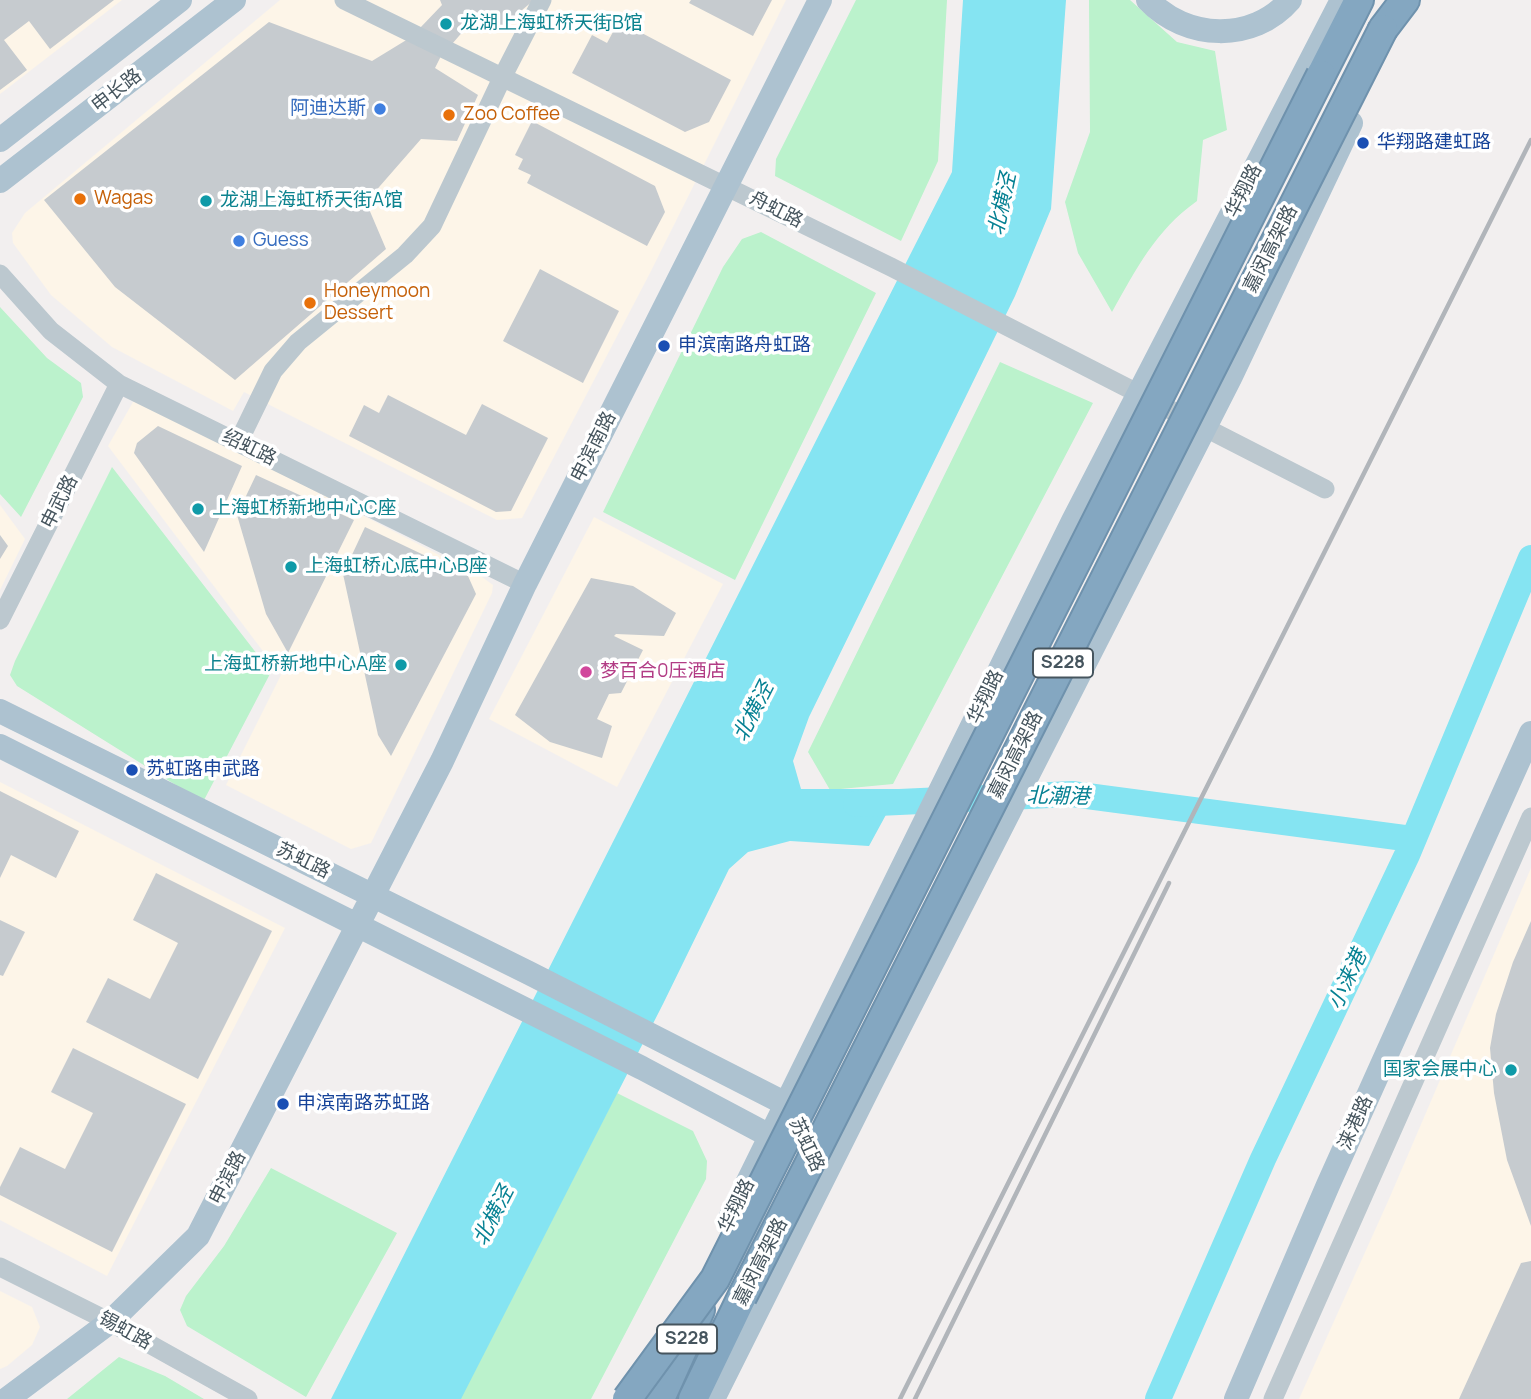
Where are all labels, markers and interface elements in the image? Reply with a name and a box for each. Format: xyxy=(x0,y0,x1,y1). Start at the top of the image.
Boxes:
place label: 龙湖上海虹桥天街B馆 xyxy=(460,13,643,35)
marker: 龙湖上海虹桥天街B馆 xyxy=(438,16,454,32)
street label: 申长路 xyxy=(88,64,146,118)
place label: 阿迪达斯 xyxy=(290,98,366,120)
marker: 阿迪达斯 xyxy=(372,101,388,117)
place label: Zoo Coffee xyxy=(463,104,560,126)
marker: Zoo Coffee xyxy=(441,107,457,123)
place label: 华翔路建虹路 xyxy=(1377,132,1491,154)
marker: 华翔路建虹路 xyxy=(1355,135,1371,151)
street label: 华翔路 xyxy=(1221,160,1267,222)
water label: 北横泾 xyxy=(984,171,1022,237)
street label: 舟虹路 xyxy=(745,187,807,233)
place label: Wagas xyxy=(94,188,153,210)
place label: 龙湖上海虹桥天街A馆 xyxy=(220,190,403,212)
marker: Wagas xyxy=(72,191,88,207)
marker: 龙湖上海虹桥天街A馆 xyxy=(198,193,214,209)
street label: 嘉闵高架路 xyxy=(1239,202,1303,296)
place label: Guess xyxy=(253,230,309,252)
marker: Guess xyxy=(231,233,247,249)
place label: Honeymoon Dessert xyxy=(324,281,430,325)
marker: Honeymoon Dessert xyxy=(302,295,318,311)
place label: 申滨南路舟虹路 xyxy=(678,335,811,357)
marker: 申滨南路舟虹路 xyxy=(656,338,672,354)
street label: 申滨南路 xyxy=(567,408,621,486)
street label: 绍虹路 xyxy=(218,425,280,471)
street label: 申武路 xyxy=(37,471,83,533)
place label: 上海虹桥新地中心C座 xyxy=(212,498,397,520)
marker: 上海虹桥新地中心C座 xyxy=(190,501,206,517)
place label: 上海虹桥心底中心B座 xyxy=(305,556,488,578)
marker: 上海虹桥心底中心B座 xyxy=(283,559,299,575)
road number: S228 xyxy=(1033,648,1093,678)
place label: 上海虹桥新地中心A座 xyxy=(204,654,387,676)
marker: 上海虹桥新地中心A座 xyxy=(393,657,409,673)
place label: 梦百合0压酒店 xyxy=(600,661,726,683)
marker: 梦百合0压酒店 xyxy=(578,664,594,680)
street label: 华翔路 xyxy=(963,666,1009,728)
water label: 北横泾 xyxy=(728,678,780,746)
street label: 嘉闵高架路 xyxy=(984,708,1048,802)
place label: 苏虹路申武路 xyxy=(146,759,260,781)
marker: 苏虹路申武路 xyxy=(124,762,140,778)
water label: 北潮港 xyxy=(1026,784,1090,810)
street label: 苏虹路 xyxy=(272,838,334,884)
water label: 小涞港 xyxy=(1323,946,1373,1014)
place label: 国家会展中心 xyxy=(1383,1059,1497,1081)
marker: 国家会展中心 xyxy=(1503,1062,1519,1078)
street label: 涞港路 xyxy=(1334,1092,1378,1154)
place label: 申滨南路苏虹路 xyxy=(297,1093,430,1115)
marker: 申滨南路苏虹路 xyxy=(275,1096,291,1112)
street label: 苏虹路 xyxy=(784,1114,828,1176)
street label: 申滨路 xyxy=(205,1147,251,1209)
street label: 华翔路 xyxy=(714,1175,760,1237)
water label: 北横泾 xyxy=(468,1182,520,1250)
street label: 嘉闵高架路 xyxy=(729,1215,793,1309)
street label: 锡虹路 xyxy=(95,1307,155,1355)
road number: S228 xyxy=(657,1324,717,1354)

